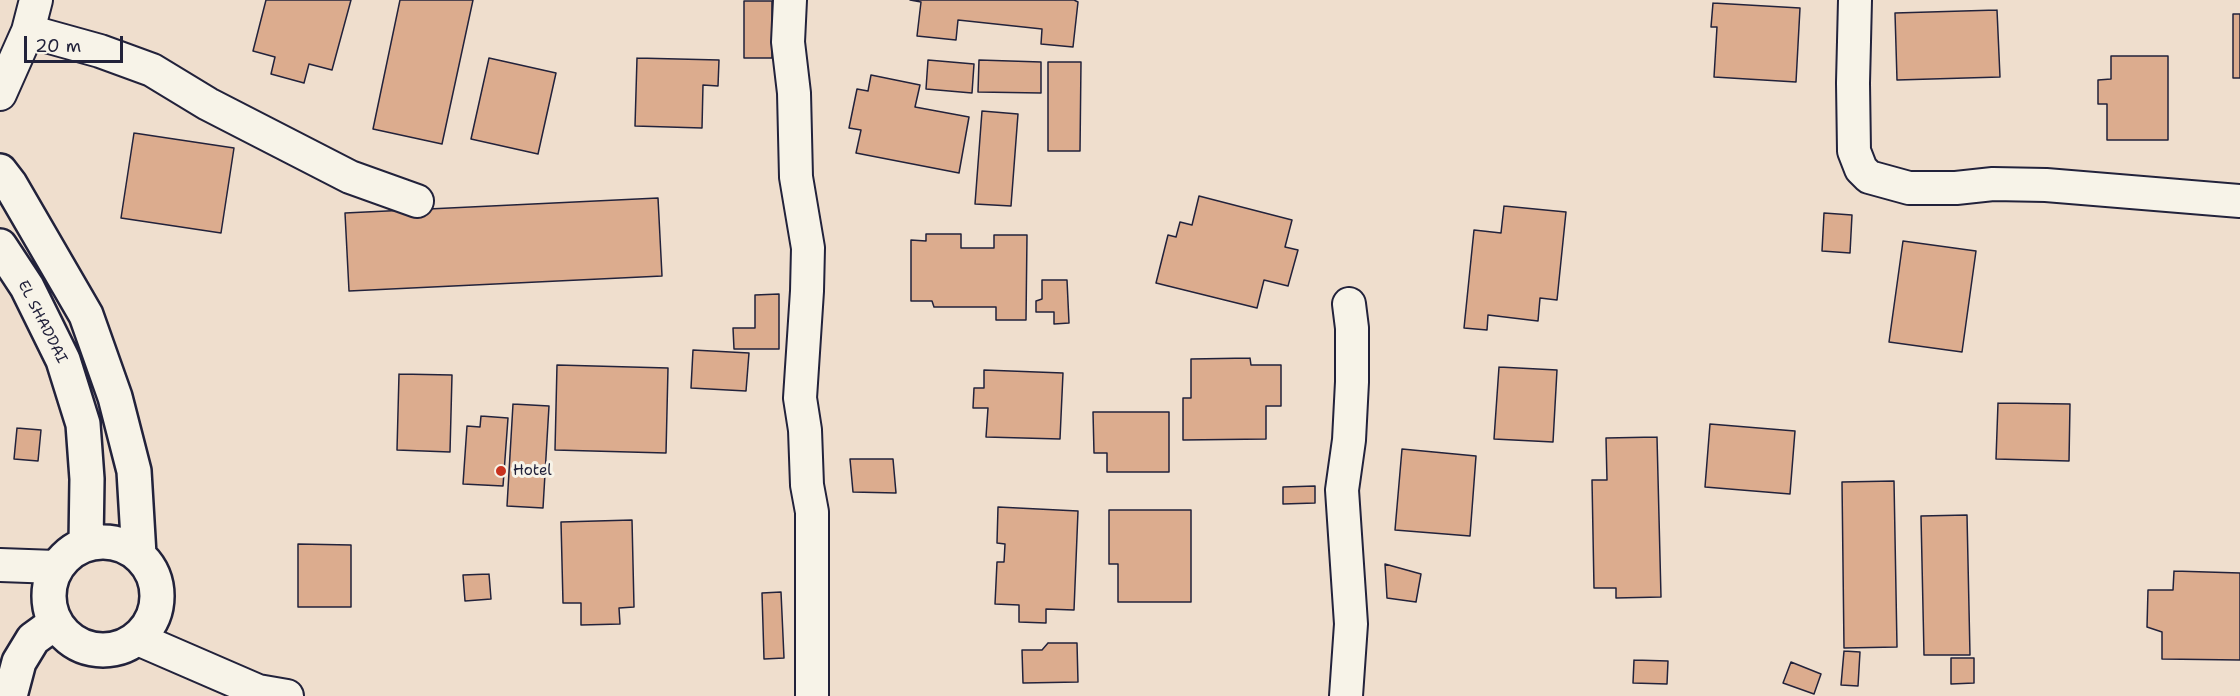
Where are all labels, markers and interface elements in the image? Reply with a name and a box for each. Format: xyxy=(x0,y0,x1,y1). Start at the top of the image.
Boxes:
scale bar xyxy=(27,24,126,62)
text: 20 m xyxy=(35,34,81,58)
street label: EL SHADDAI xyxy=(13,278,71,366)
place label: Hotel xyxy=(513,462,552,480)
marker: Hotel xyxy=(494,464,508,478)

